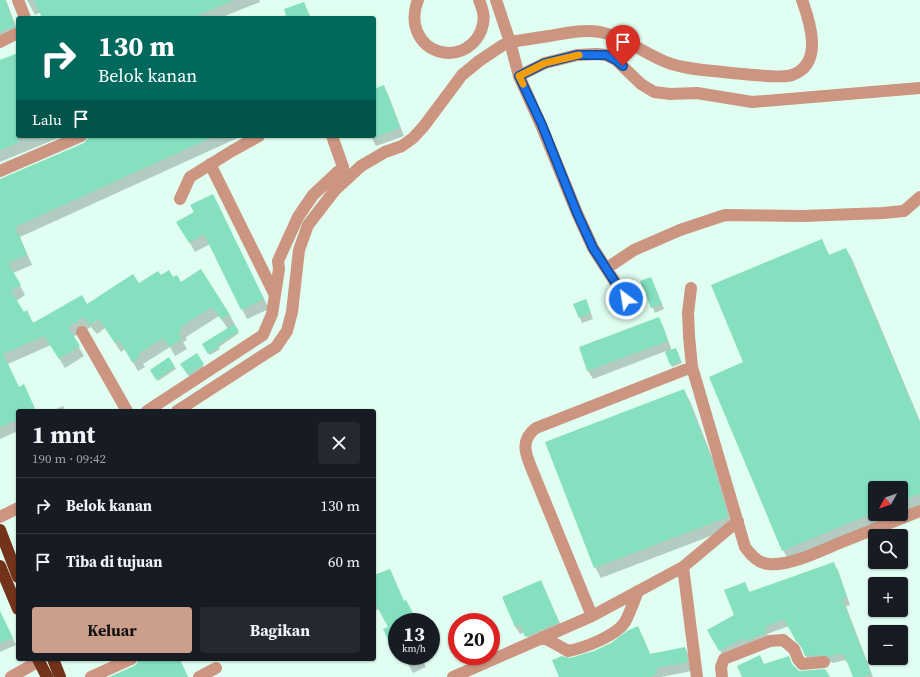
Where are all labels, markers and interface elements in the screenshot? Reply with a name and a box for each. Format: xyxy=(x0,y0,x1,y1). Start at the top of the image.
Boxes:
pin xyxy=(606,25,640,66)
text: 130 m xyxy=(98,27,175,65)
icon: arrive xyxy=(612,31,634,53)
icon: right xyxy=(32,32,84,84)
text: Belok kanan xyxy=(98,63,197,88)
icon: arrive xyxy=(70,108,92,130)
text: Lalu xyxy=(32,109,62,130)
position arrow xyxy=(605,278,647,320)
text: 1 mnt xyxy=(32,418,95,451)
button: close xyxy=(318,422,360,464)
text: 190 m · 09:42 xyxy=(32,450,106,467)
north arrow xyxy=(868,481,908,521)
map controls xyxy=(868,481,908,665)
icon: right xyxy=(32,495,54,517)
text: Belok kanan xyxy=(66,495,152,516)
text: 130 m xyxy=(320,495,360,516)
button: search xyxy=(868,529,908,569)
icon: arrive xyxy=(32,551,54,573)
text: Tiba di tujuan xyxy=(66,551,162,572)
text: 60 m xyxy=(328,551,360,572)
button: + xyxy=(868,577,908,617)
button: Keluar xyxy=(32,607,192,653)
button: Bagikan xyxy=(200,607,360,653)
speed limit sign: 20 xyxy=(448,613,500,665)
text: 13 xyxy=(403,620,425,648)
button: − xyxy=(868,625,908,665)
text: km/h xyxy=(402,642,426,655)

